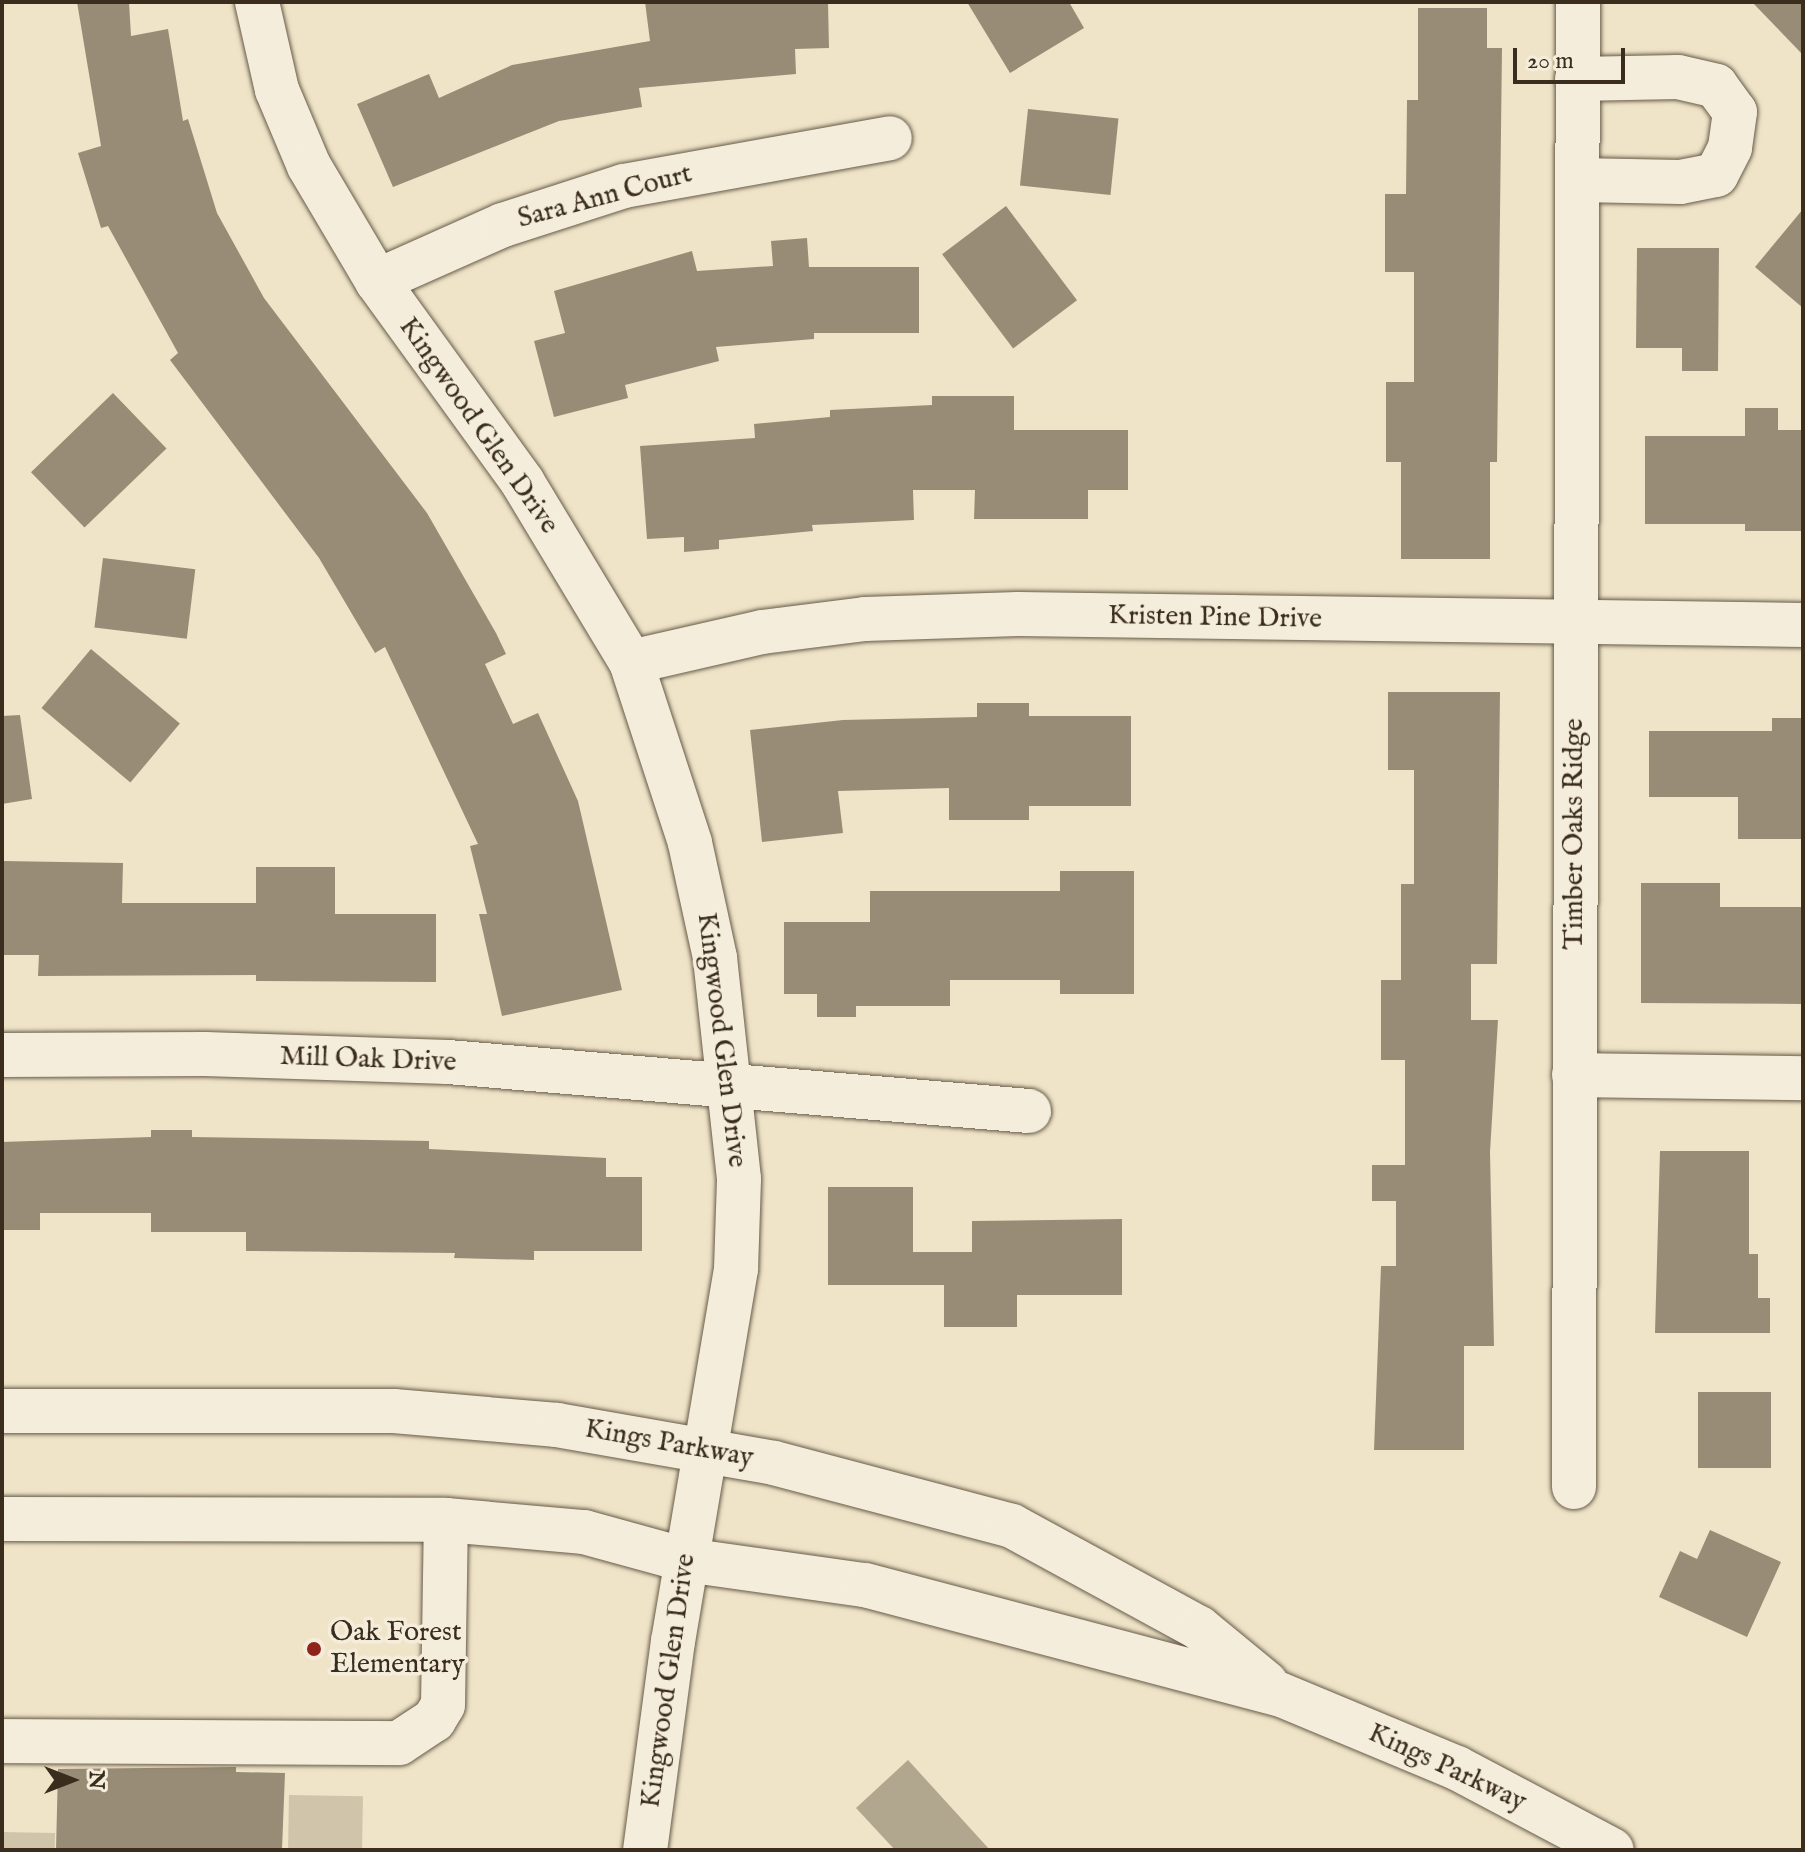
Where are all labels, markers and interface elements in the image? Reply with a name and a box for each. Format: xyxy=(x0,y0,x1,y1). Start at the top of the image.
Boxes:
scale bar xyxy=(1517,32,1629,82)
text: 20 m xyxy=(1527,46,1574,77)
street label: Sara Ann Court xyxy=(514,158,696,236)
street label: Kingwood Glen Drive xyxy=(391,311,565,541)
street label: Kristen Pine Drive xyxy=(1108,599,1322,637)
street label: Timber Oaks Ridge xyxy=(1558,718,1592,950)
street label: Kingwood Glen Drive xyxy=(689,911,753,1169)
street label: Mill Oak Drive xyxy=(279,1040,457,1080)
street label: Kings Parkway xyxy=(582,1413,756,1475)
street label: Kingwood Glen Drive xyxy=(635,1552,703,1810)
place label: Oak Forest Elementary xyxy=(330,1616,465,1682)
marker: Oak Forest Elementary xyxy=(305,1640,323,1658)
street label: Kings Parkway xyxy=(1362,1717,1532,1819)
north arrow xyxy=(32,1740,112,1820)
text: N xyxy=(82,1770,110,1790)

